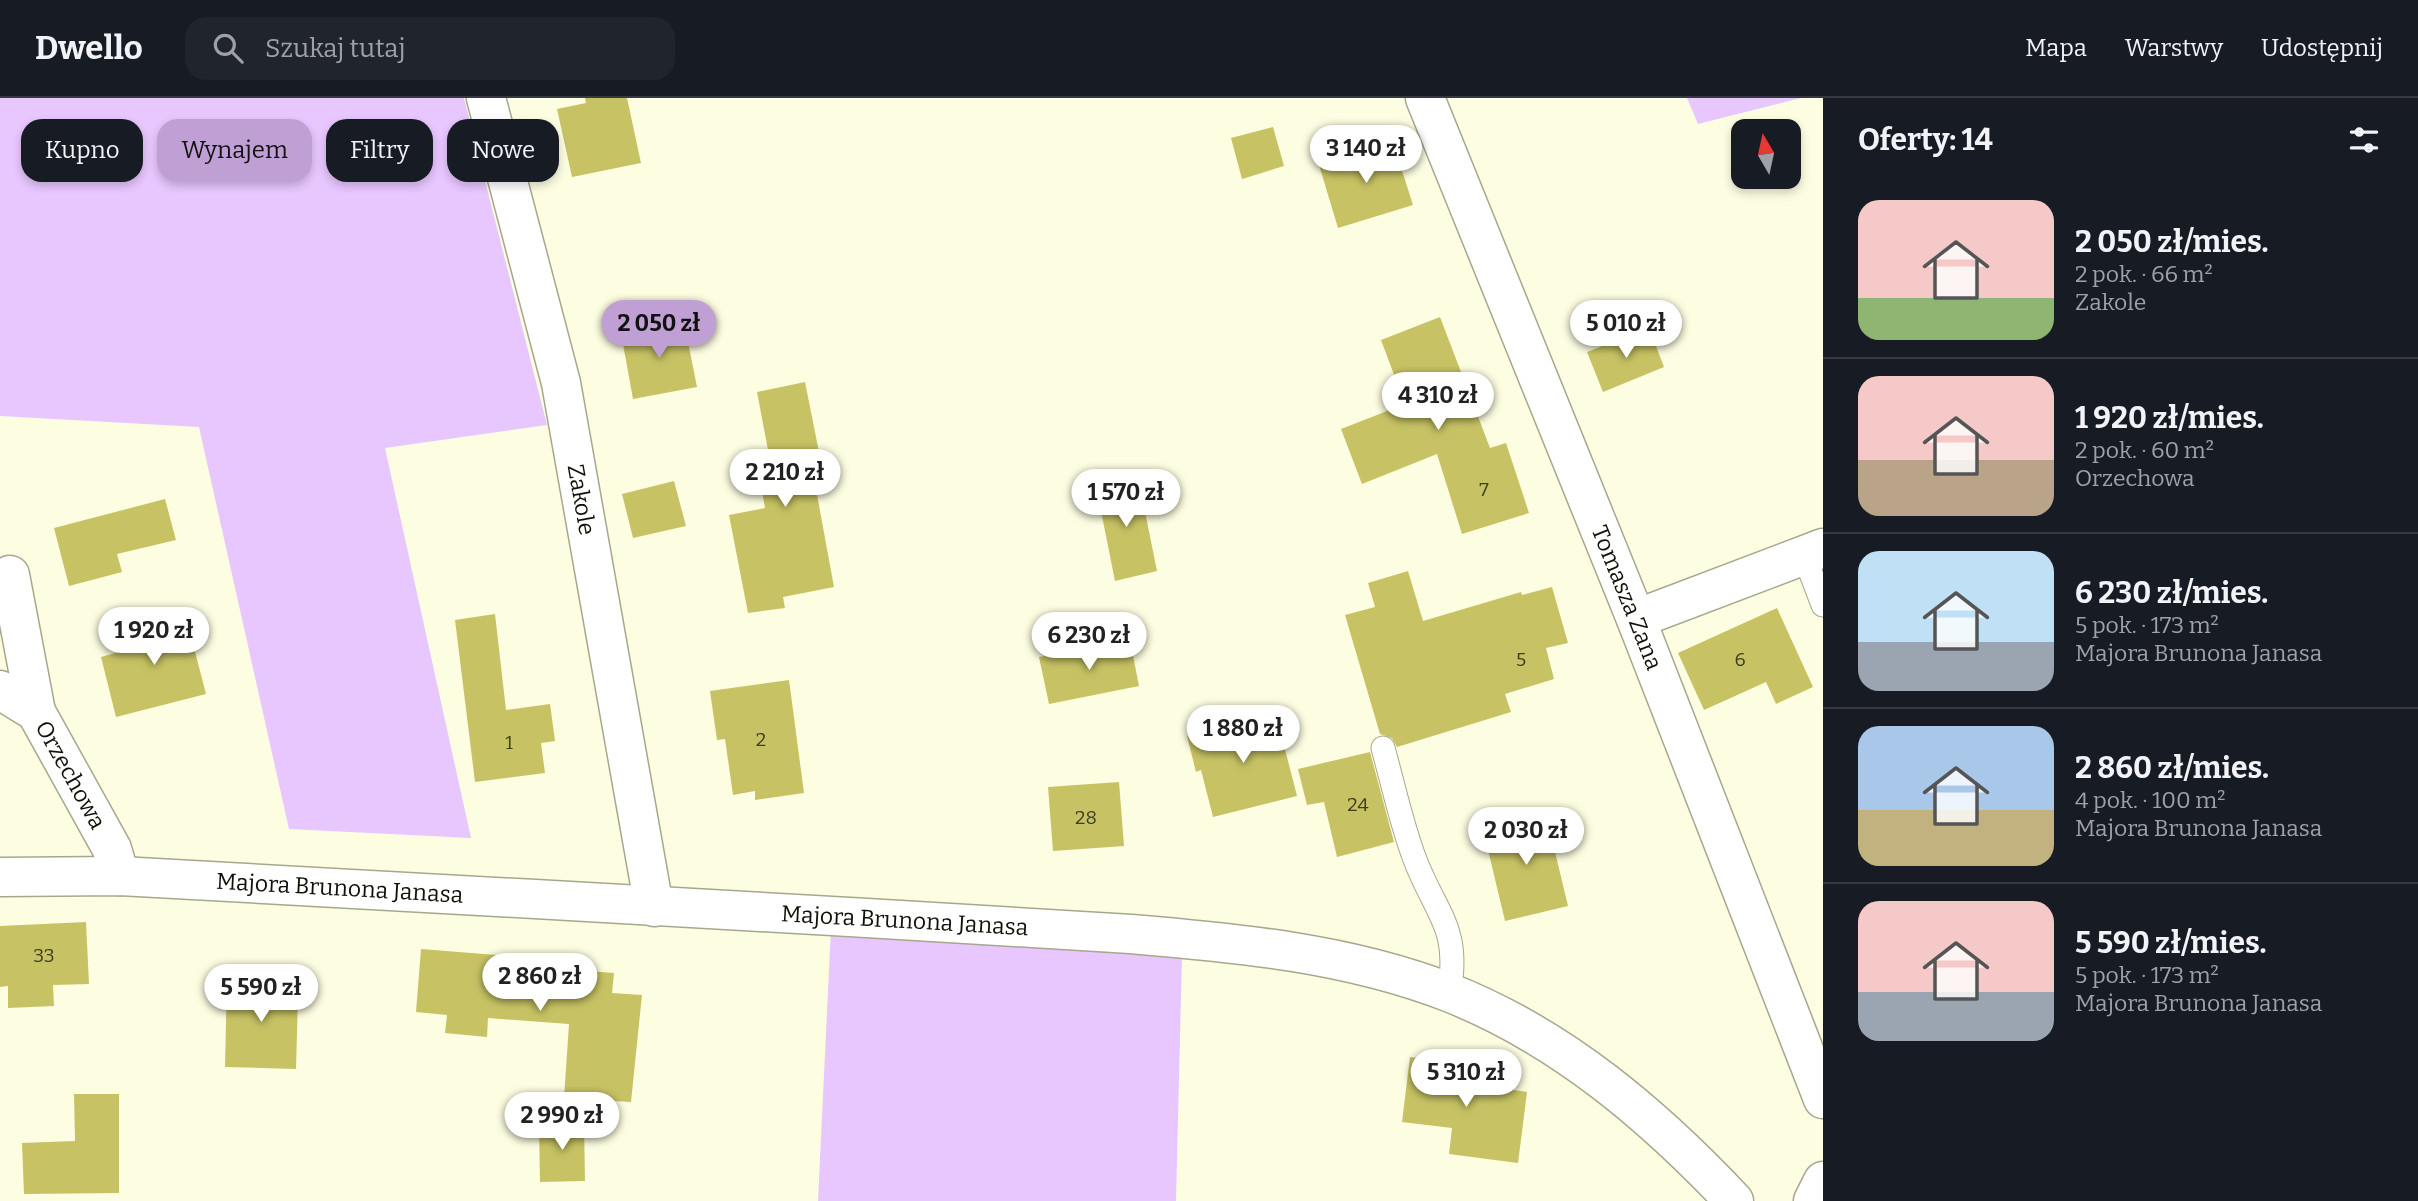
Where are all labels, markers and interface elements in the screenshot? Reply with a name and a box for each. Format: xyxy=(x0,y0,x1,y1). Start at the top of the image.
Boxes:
search box xyxy=(185,17,675,80)
text: Dwello xyxy=(35,28,143,68)
icon: search xyxy=(209,29,247,67)
text: Szukaj tutaj xyxy=(265,33,406,64)
text: Mapa xyxy=(2025,34,2087,62)
text: Warstwy xyxy=(2125,34,2223,62)
text: Udostępnij xyxy=(2261,34,2383,62)
chip: Kupno xyxy=(21,119,143,182)
chip: Wynajem xyxy=(157,119,312,182)
chip: Filtry xyxy=(326,119,433,182)
chip: Nowe xyxy=(447,119,559,182)
north arrow xyxy=(1731,119,1801,189)
map controls xyxy=(1731,119,1801,189)
icon: filters xyxy=(2345,121,2383,159)
text: Oferty: 14 xyxy=(1858,122,1993,158)
pin: 3 140 zł xyxy=(1294,126,1438,185)
text: 3 140 zł xyxy=(1326,134,1406,162)
text: 2 050 zł/mies. xyxy=(2075,224,2269,260)
icon: home xyxy=(1914,228,1998,312)
text: 2 pok. · 66 m² xyxy=(2075,260,2213,288)
text: Zakole xyxy=(2075,288,2146,316)
pin: 2 050 zł xyxy=(587,300,731,360)
pin: 5 010 zł xyxy=(1554,300,1698,360)
text: 2 050 zł xyxy=(617,309,701,337)
text: 5 010 zł xyxy=(1586,309,1666,337)
pin: 4 310 zł xyxy=(1366,372,1510,432)
text: 4 310 zł xyxy=(1398,381,1478,409)
text: 1 920 zł/mies. xyxy=(2075,400,2264,436)
icon: home xyxy=(1914,404,1998,488)
text: 2 pok. · 60 m² xyxy=(2075,436,2214,464)
pin: 2 210 zł xyxy=(713,450,857,509)
text: 2 210 zł xyxy=(746,458,824,486)
street label: Zakole xyxy=(562,462,602,537)
text: Orzechowa xyxy=(2075,464,2195,492)
pin: 1 570 zł xyxy=(1054,470,1198,529)
text: 1 570 zł xyxy=(1087,478,1165,506)
house number: 7 xyxy=(1479,478,1489,501)
street label: Tomasza Zana xyxy=(1586,521,1669,674)
text: 6 230 zł/mies. xyxy=(2075,575,2268,611)
icon: home xyxy=(1914,579,1998,663)
pin: 1 920 zł xyxy=(82,608,226,667)
text: 5 pok. · 173 m² xyxy=(2075,611,2219,639)
pin: 6 230 zł xyxy=(1017,612,1161,672)
text: 1 920 zł xyxy=(114,616,194,644)
text: 6 230 zł xyxy=(1048,621,1130,649)
text: Majora Brunona Janasa xyxy=(2075,639,2322,667)
house number: 5 xyxy=(1516,648,1526,671)
house number: 6 xyxy=(1734,648,1746,671)
pin: 1 880 zł xyxy=(1171,706,1315,765)
text: 1 880 zł xyxy=(1203,714,1283,742)
street label: Orzechowa xyxy=(30,716,112,834)
house number: 2 xyxy=(756,728,766,751)
house number: 1 xyxy=(505,731,513,754)
text: 2 860 zł/mies. xyxy=(2075,750,2269,786)
icon: home xyxy=(1914,754,1998,838)
text: 4 pok. · 100 m² xyxy=(2075,786,2225,814)
house number: 24 xyxy=(1347,793,1369,816)
house number: 28 xyxy=(1075,806,1097,829)
pin: 2 030 zł xyxy=(1454,808,1598,867)
text: Majora Brunona Janasa xyxy=(2075,814,2322,842)
text: 2 030 zł xyxy=(1484,816,1568,844)
street label: Majora Brunona Janasa xyxy=(215,867,464,909)
street label: Majora Brunona Janasa xyxy=(780,899,1030,941)
text: 5 590 zł/mies. xyxy=(2075,925,2266,961)
icon: home xyxy=(1914,929,1998,1013)
house number: 33 xyxy=(33,944,55,967)
pin: 2 860 zł xyxy=(468,954,612,1013)
text: 5 pok. · 173 m² xyxy=(2075,961,2219,989)
text: 2 860 zł xyxy=(498,962,582,990)
pin: 5 590 zł xyxy=(189,964,333,1024)
text: 5 590 zł xyxy=(220,973,302,1001)
text: Majora Brunona Janasa xyxy=(2075,989,2322,1017)
pin: 5 310 zł xyxy=(1394,1049,1538,1109)
text: 5 310 zł xyxy=(1427,1058,1505,1086)
pin: 2 990 zł xyxy=(490,1093,634,1152)
text: 2 990 zł xyxy=(520,1101,604,1129)

